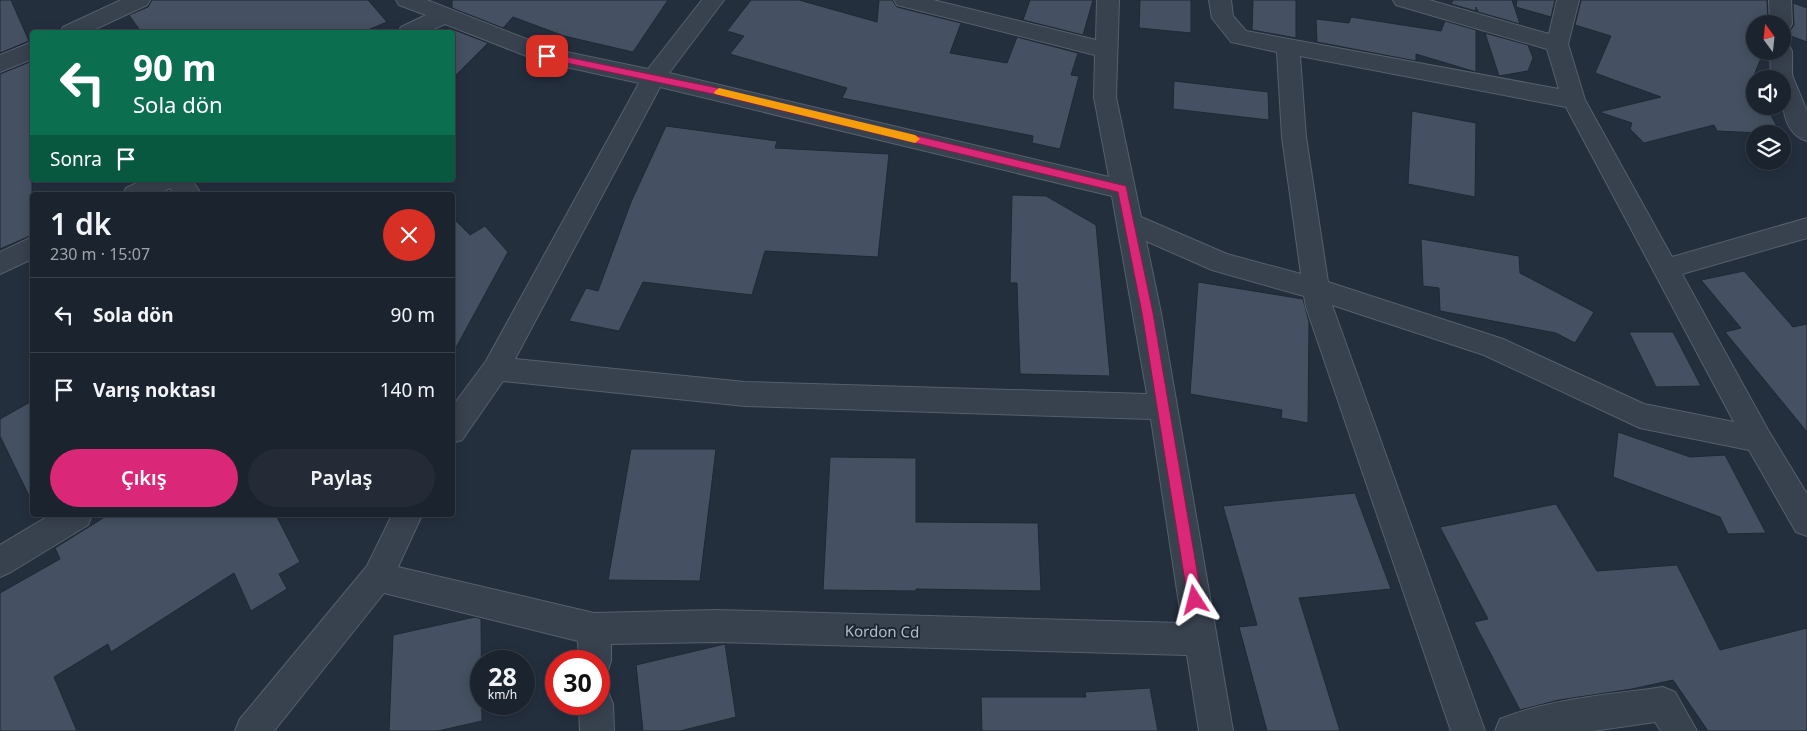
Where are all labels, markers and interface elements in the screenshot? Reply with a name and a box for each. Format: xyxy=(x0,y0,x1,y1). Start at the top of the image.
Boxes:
north arrow xyxy=(1746,15,1791,60)
map controls xyxy=(1746,15,1791,170)
pin xyxy=(526,35,568,77)
icon: arrive xyxy=(533,42,561,70)
text: 90 m xyxy=(133,44,216,91)
icon: left xyxy=(50,50,115,115)
button: sound xyxy=(1746,70,1791,115)
text: Sola dön xyxy=(133,89,223,119)
button: layers xyxy=(1746,125,1791,170)
icon: arrive xyxy=(112,145,140,173)
text: Sonra xyxy=(50,146,102,172)
text: 1 dk xyxy=(50,203,111,244)
button: close xyxy=(383,209,435,261)
text: 230 m · 15:07 xyxy=(50,243,150,265)
icon: left xyxy=(50,301,78,329)
text: Sola dön xyxy=(93,302,174,328)
text: 90 m xyxy=(391,302,435,328)
icon: arrive xyxy=(50,376,78,404)
text: Varış noktası xyxy=(93,377,216,403)
text: 140 m xyxy=(380,377,435,403)
button: Çıkış xyxy=(50,449,238,507)
button: Paylaş xyxy=(248,449,435,507)
position arrow xyxy=(1168,573,1220,625)
street label: Kordon Cd xyxy=(845,620,919,642)
speed limit sign: 30 xyxy=(545,650,610,715)
text: 28 xyxy=(488,659,517,693)
text: km/h xyxy=(488,686,517,703)

